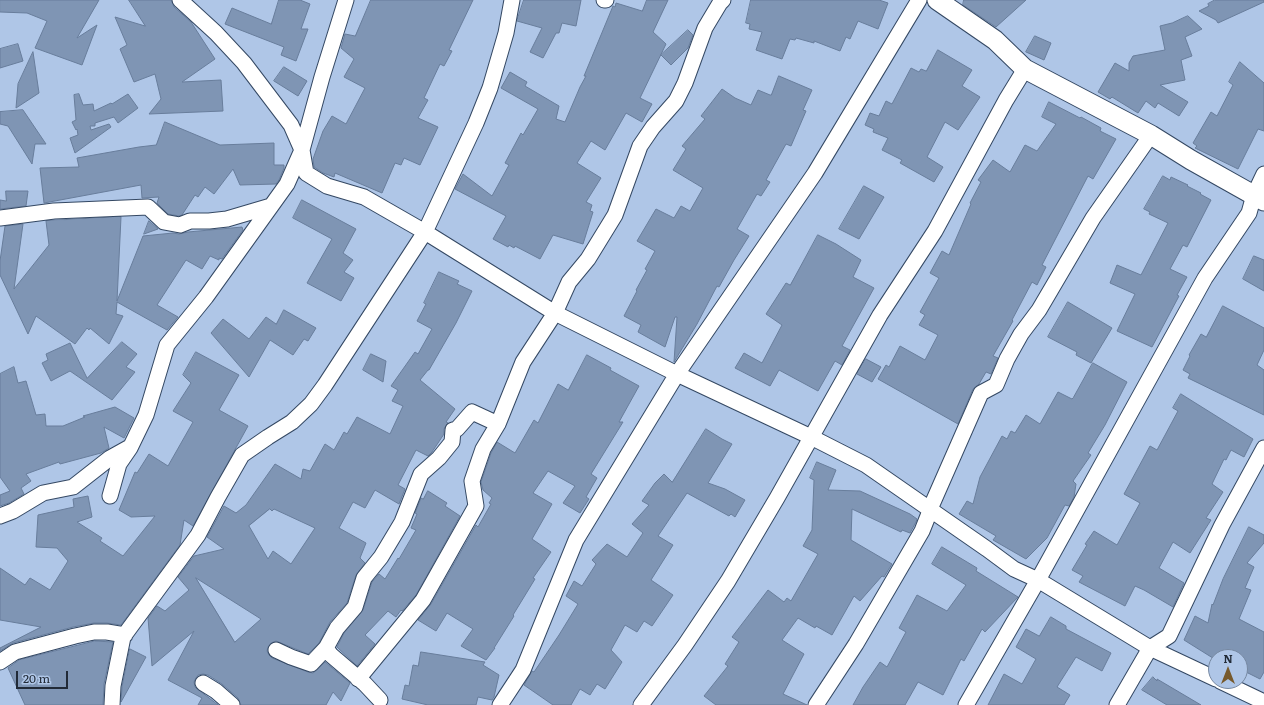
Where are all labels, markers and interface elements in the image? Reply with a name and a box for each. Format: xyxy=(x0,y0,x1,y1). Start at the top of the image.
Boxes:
north arrow xyxy=(1208,649,1248,689)
text: N xyxy=(1223,650,1233,666)
scale bar xyxy=(18,663,70,689)
text: 20 m xyxy=(23,669,50,687)

